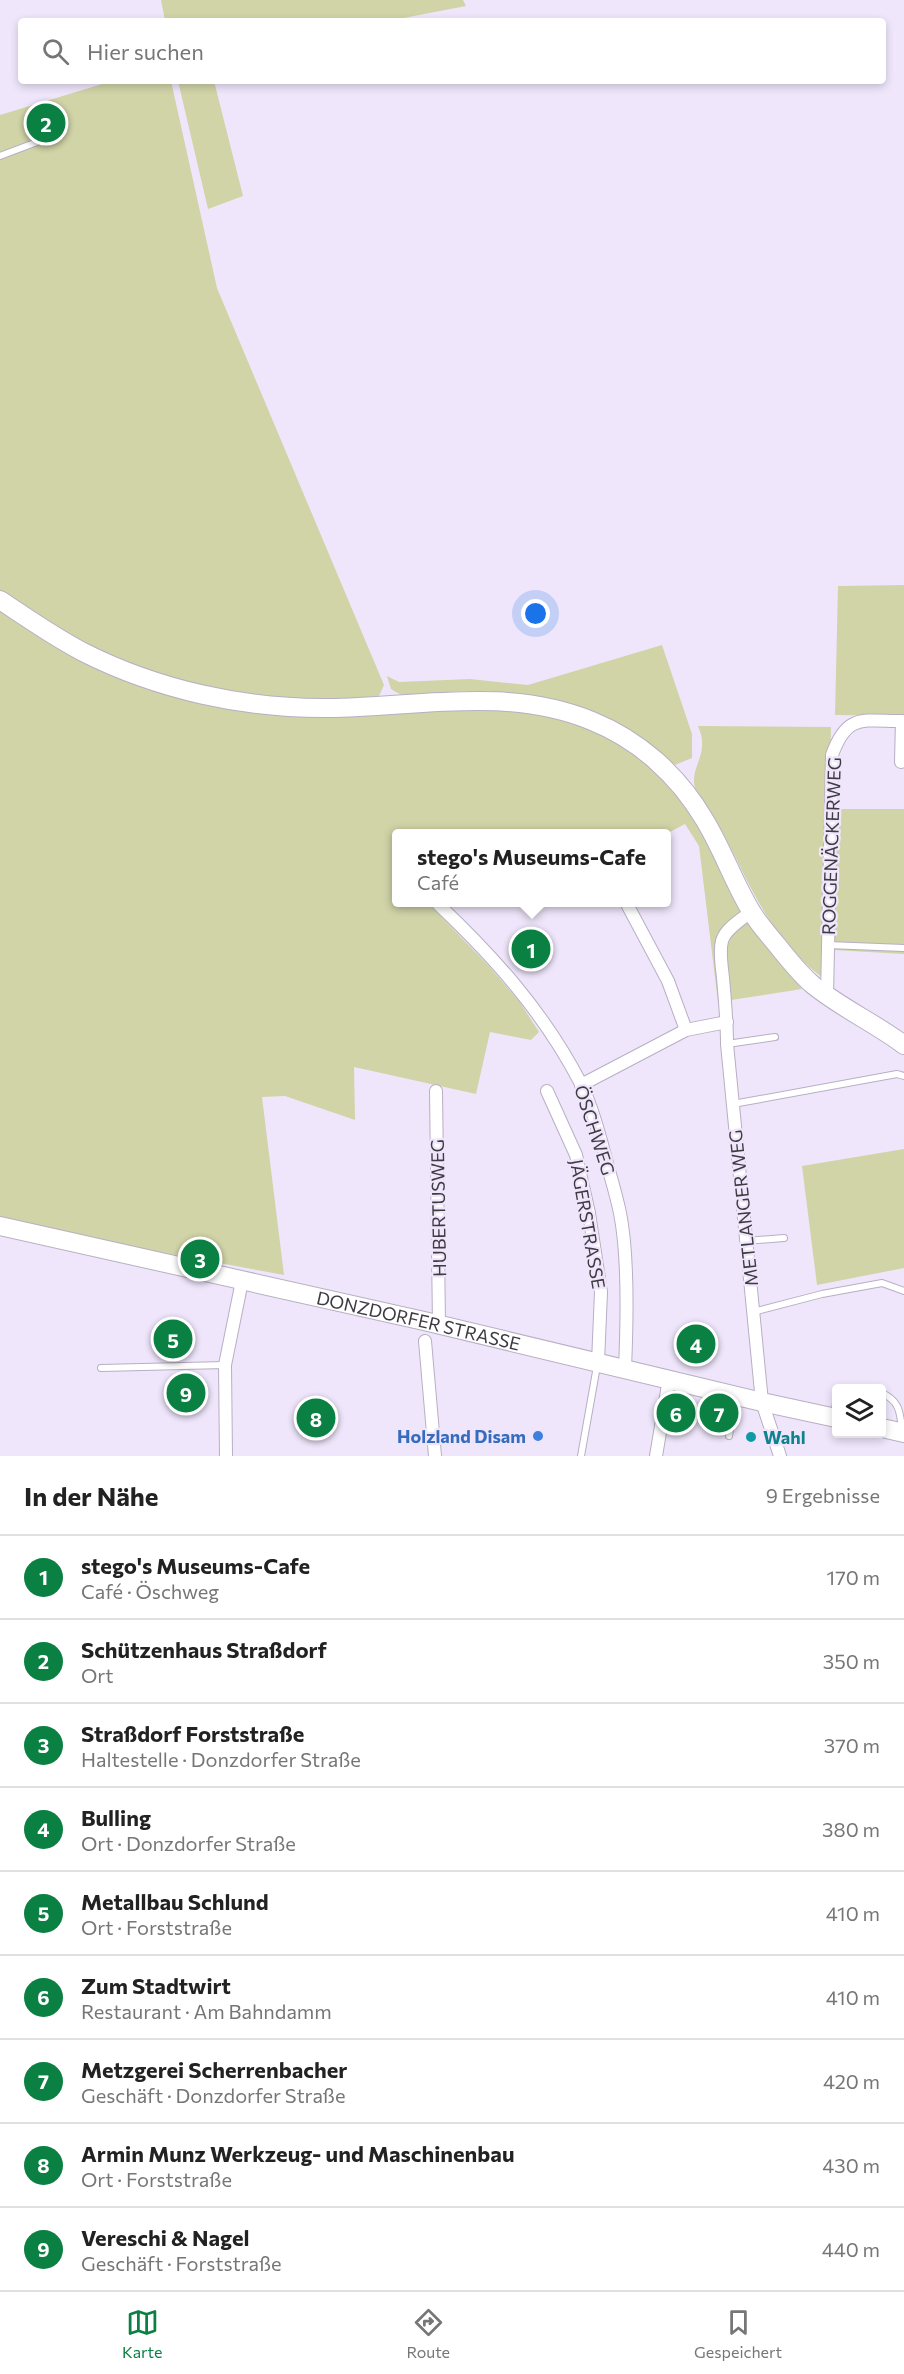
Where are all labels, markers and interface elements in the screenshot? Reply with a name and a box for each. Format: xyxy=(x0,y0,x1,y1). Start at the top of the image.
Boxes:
search box xyxy=(18,18,886,84)
icon: search xyxy=(39,35,72,68)
text: Hier suchen xyxy=(87,38,204,65)
pin: 2 xyxy=(26,100,66,146)
your location xyxy=(521,599,550,628)
street label: ROGGENÄCKERWEG xyxy=(817,757,845,935)
popup xyxy=(392,829,671,907)
text: stego's Museums-Cafe xyxy=(417,843,646,870)
text: Café xyxy=(417,870,459,894)
pin: 1 xyxy=(512,926,550,972)
street label: ÖSCHWEG xyxy=(570,1082,620,1178)
street label: METLANGER WEG xyxy=(724,1129,762,1287)
street label: HUBERTUSWEG xyxy=(426,1139,450,1277)
street label: JÄGERSTRASSE xyxy=(566,1157,610,1291)
pin: 3 xyxy=(180,1236,220,1282)
street label: DONZDORFER STRASSE xyxy=(315,1286,523,1355)
pin: 5 xyxy=(154,1316,192,1362)
pin: 4 xyxy=(676,1322,716,1366)
pin: 9 xyxy=(166,1370,206,1416)
map controls xyxy=(832,1384,886,1438)
button: layers xyxy=(832,1384,886,1438)
pin: 6 xyxy=(656,1390,696,1436)
pin: 7 xyxy=(700,1390,738,1436)
pin: 8 xyxy=(296,1396,336,1440)
place label: Holzland Disam xyxy=(397,1425,526,1447)
place label: Wahl xyxy=(763,1426,806,1448)
marker: Holzland Disam xyxy=(531,1429,545,1443)
marker: Wahl xyxy=(744,1430,758,1444)
text: In der Nähe xyxy=(24,1480,159,1511)
text: 9 Ergebnisse xyxy=(766,1483,880,1507)
text: stego's Museums-Cafe xyxy=(81,1552,310,1579)
text: 1 xyxy=(39,1565,48,1589)
text: 170 m xyxy=(827,1565,880,1589)
text: Café · Öschweg xyxy=(81,1579,219,1603)
text: Schützenhaus Straßdorf xyxy=(81,1636,327,1663)
text: 2 xyxy=(38,1649,49,1673)
text: 350 m xyxy=(823,1649,880,1673)
text: Ort xyxy=(81,1663,114,1687)
text: Straßdorf Forststraße xyxy=(81,1720,304,1747)
text: 3 xyxy=(38,1733,49,1757)
text: 370 m xyxy=(824,1733,880,1757)
text: Haltestelle · Donzdorfer Straße xyxy=(81,1747,361,1771)
text: Bulling xyxy=(81,1804,151,1831)
text: 4 xyxy=(37,1817,50,1841)
text: 380 m xyxy=(822,1817,880,1841)
text: Ort · Donzdorfer Straße xyxy=(81,1831,296,1855)
text: Metallbau Schlund xyxy=(81,1888,269,1915)
text: 5 xyxy=(38,1901,49,1925)
text: 410 m xyxy=(826,1901,880,1925)
text: Ort · Forststraße xyxy=(81,1915,232,1939)
text: Zum Stadtwirt xyxy=(81,1972,231,1999)
text: 6 xyxy=(37,1985,50,2009)
text: 410 m xyxy=(826,1985,880,2009)
text: Restaurant · Am Bahndamm xyxy=(81,1999,332,2023)
text: Metzgerei Scherrenbacher xyxy=(81,2056,347,2083)
text: 7 xyxy=(38,2069,49,2093)
text: 420 m xyxy=(823,2069,880,2093)
text: Geschäft · Donzdorfer Straße xyxy=(81,2083,346,2107)
text: Armin Munz Werkzeug- und Maschinenbau xyxy=(81,2140,515,2167)
text: 8 xyxy=(37,2153,50,2177)
text: 430 m xyxy=(822,2153,880,2177)
text: Ort · Forststraße xyxy=(81,2167,232,2191)
text: Vereschi & Nagel xyxy=(81,2224,250,2251)
text: 9 xyxy=(37,2237,50,2261)
text: 440 m xyxy=(822,2237,880,2261)
text: Geschäft · Forststraße xyxy=(81,2251,282,2275)
tab: Karte xyxy=(122,2306,162,2361)
tab: Route xyxy=(406,2306,450,2361)
tab: Gespeichert xyxy=(694,2306,782,2361)

